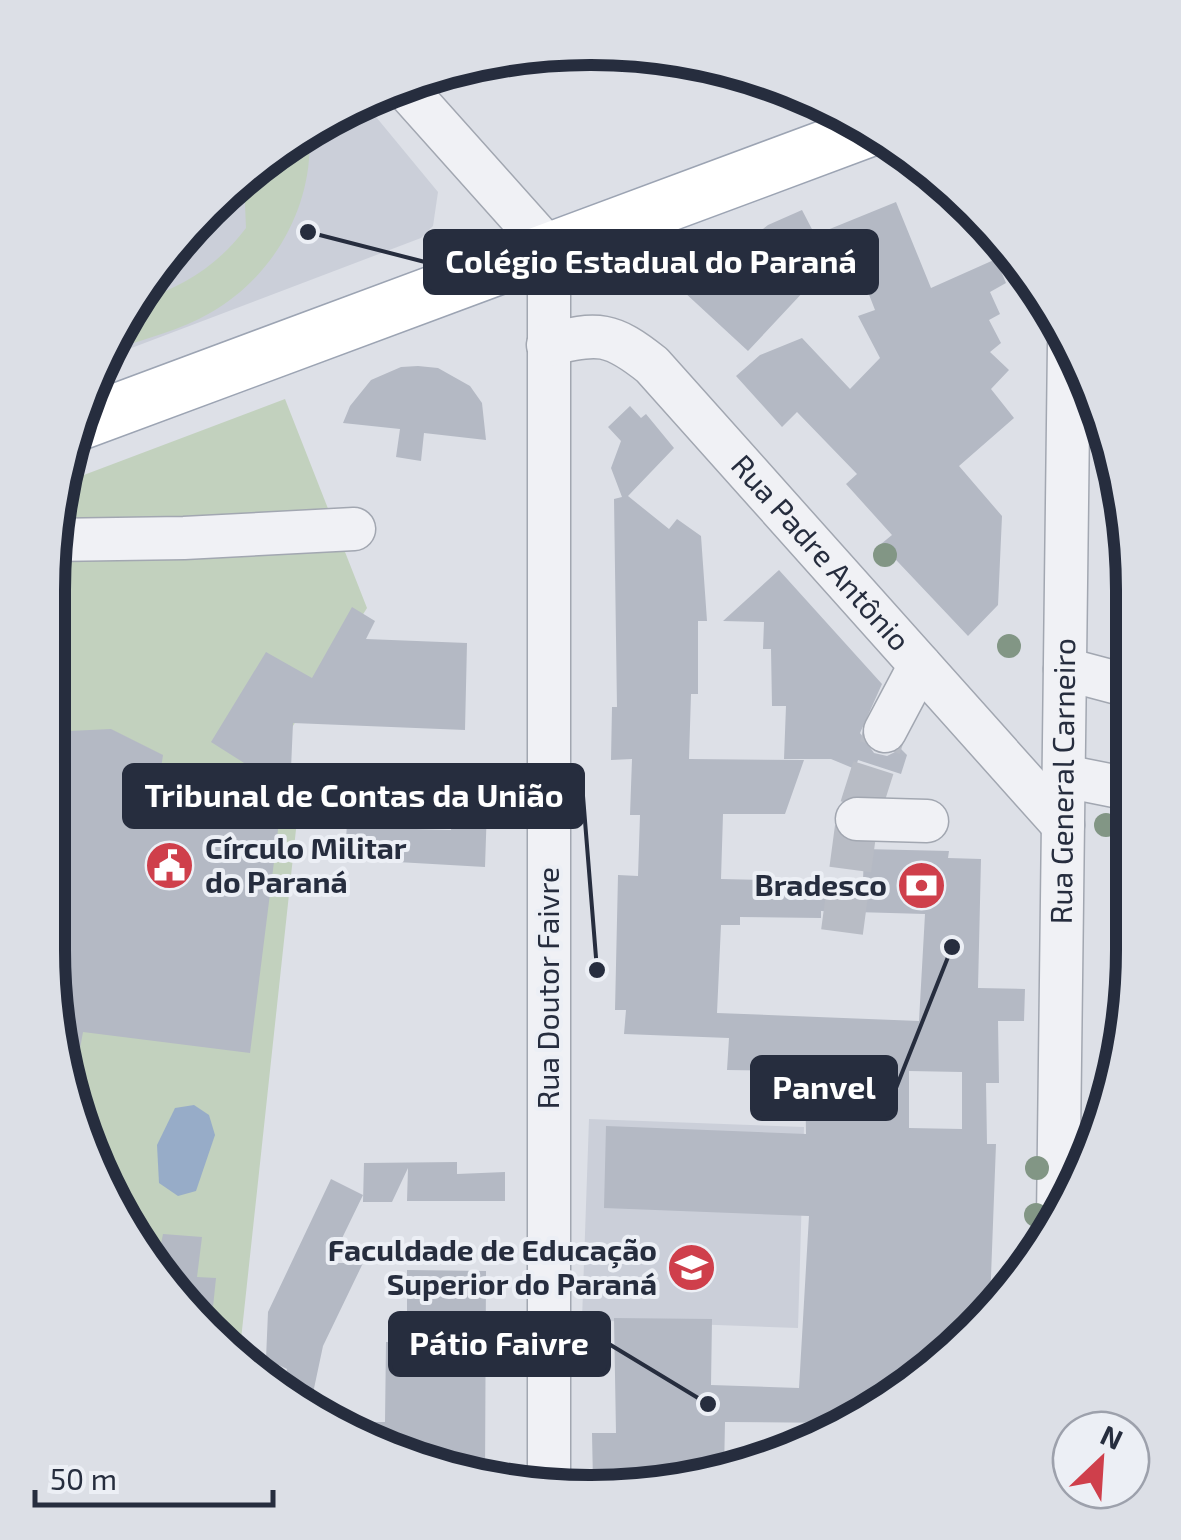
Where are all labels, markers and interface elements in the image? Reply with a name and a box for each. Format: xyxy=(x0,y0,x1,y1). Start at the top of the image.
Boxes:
callout: Colégio Estadual do Paraná xyxy=(425,231,877,293)
text: Colégio Estadual do Paraná xyxy=(445,241,857,279)
street label: Rua Padre Antônio xyxy=(725,447,918,657)
street label: Rua General Carneiro xyxy=(1042,638,1081,924)
callout: Tribunal de Contas da União xyxy=(124,765,583,827)
text: Tribunal de Contas da União xyxy=(144,775,564,813)
place label: Círculo Militar do Paraná xyxy=(205,829,407,899)
public building icon: Círculo Militar do Paraná xyxy=(144,840,196,892)
bank icon: Bradesco xyxy=(896,860,948,912)
place label: Bradesco xyxy=(754,866,887,902)
street label: Rua Doutor Faivre xyxy=(529,867,565,1109)
callout: Panvel xyxy=(752,1057,896,1119)
text: Panvel xyxy=(772,1067,876,1105)
place label: Faculdade de Educação Superior do Paraná xyxy=(328,1231,657,1301)
school or university icon: Faculdade de Educação Superior do Paraná xyxy=(666,1242,718,1294)
callout: Pátio Faivre xyxy=(390,1313,609,1375)
text: Pátio Faivre xyxy=(409,1323,589,1361)
north arrow xyxy=(1051,1410,1151,1510)
text: N xyxy=(1096,1417,1128,1456)
scale bar xyxy=(35,1445,272,1507)
text: 50 m xyxy=(50,1460,117,1496)

